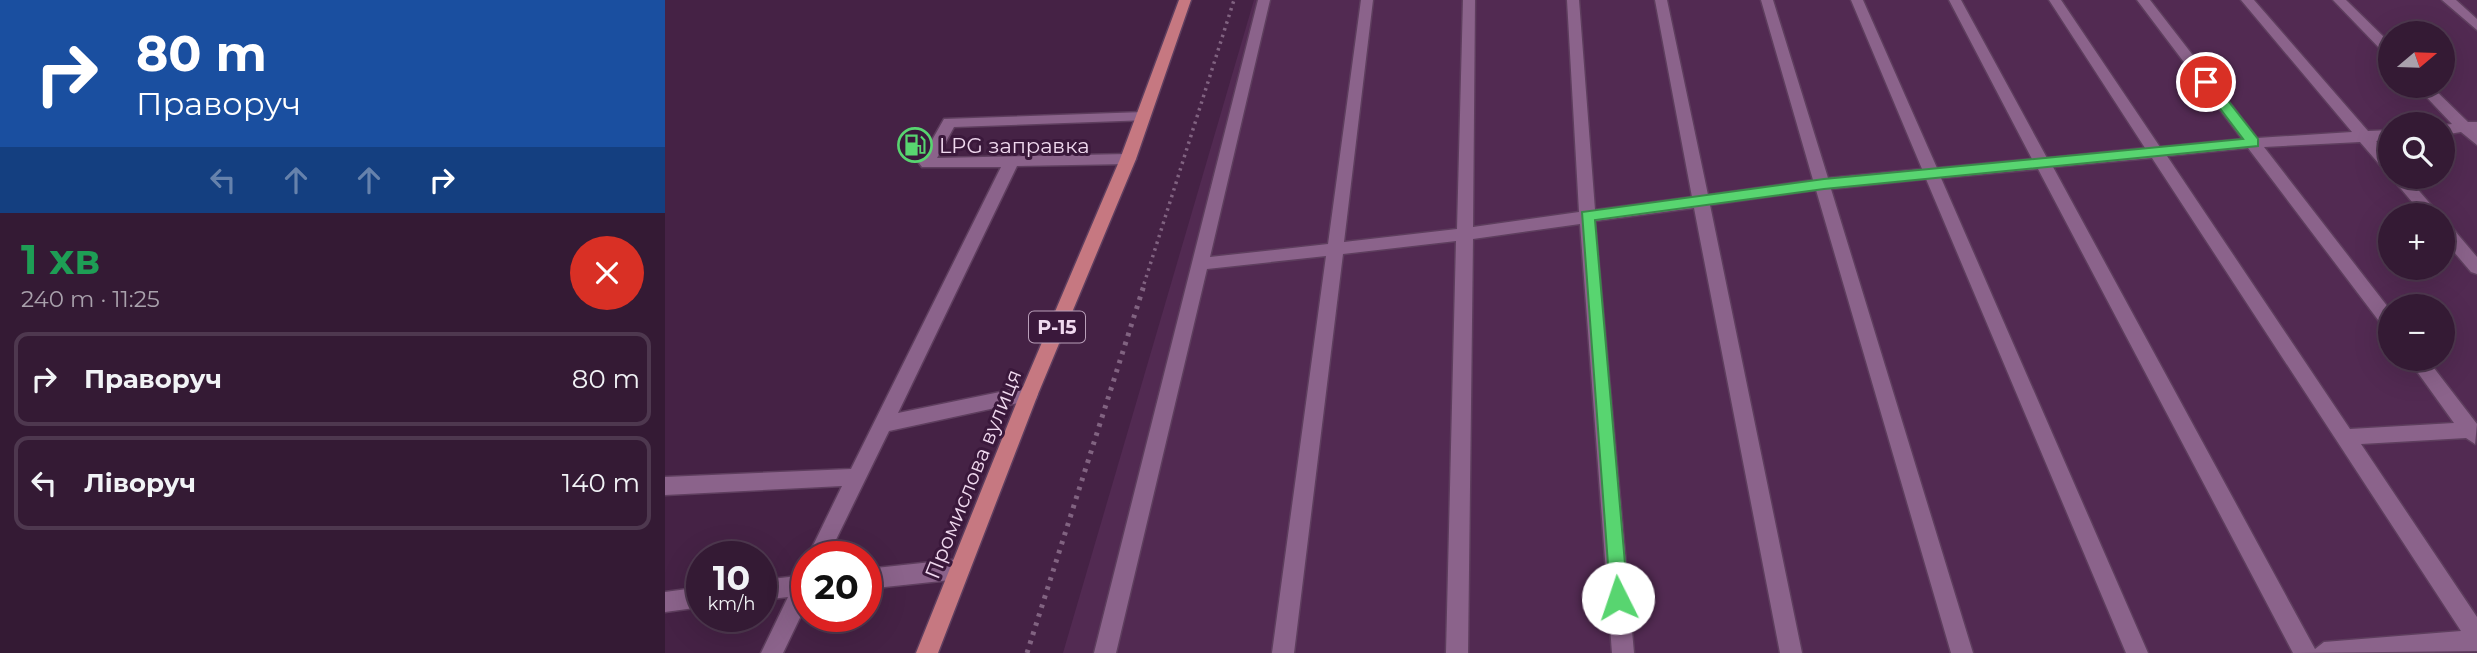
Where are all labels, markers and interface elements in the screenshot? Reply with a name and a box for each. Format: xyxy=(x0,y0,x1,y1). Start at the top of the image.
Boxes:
north arrow xyxy=(2378,21,2455,98)
map controls xyxy=(2378,21,2455,371)
text: 80 m xyxy=(136,24,267,83)
icon: right xyxy=(21,28,112,119)
pin xyxy=(2176,52,2236,112)
icon: arrive xyxy=(2187,63,2225,101)
text: Праворуч xyxy=(136,84,301,123)
button: search xyxy=(2378,112,2455,189)
fuel station icon: LPG заправка xyxy=(896,126,934,164)
place label: LPG заправка xyxy=(939,133,1089,158)
icon: left xyxy=(204,161,242,199)
icon: ahead xyxy=(277,161,315,199)
icon: ahead xyxy=(350,161,388,199)
icon: right xyxy=(423,161,461,199)
button: + xyxy=(2378,203,2455,280)
text: 1 хв xyxy=(21,233,100,285)
button: close xyxy=(570,236,644,310)
text: 240 m · 11:25 xyxy=(21,285,160,313)
button: − xyxy=(2378,294,2455,371)
road number: Р-15 xyxy=(1029,312,1085,342)
icon: right xyxy=(25,360,63,398)
text: Праворуч xyxy=(84,363,222,395)
text: 80 m xyxy=(572,363,640,395)
street label: Промислова вулиця xyxy=(920,366,1026,582)
icon: left xyxy=(25,464,63,502)
text: Ліворуч xyxy=(84,467,196,499)
text: 140 m xyxy=(562,467,640,499)
speed limit sign: 20 xyxy=(791,541,882,632)
text: 10 xyxy=(713,556,750,599)
position arrow xyxy=(1581,561,1655,635)
text: km/h xyxy=(707,593,756,615)

